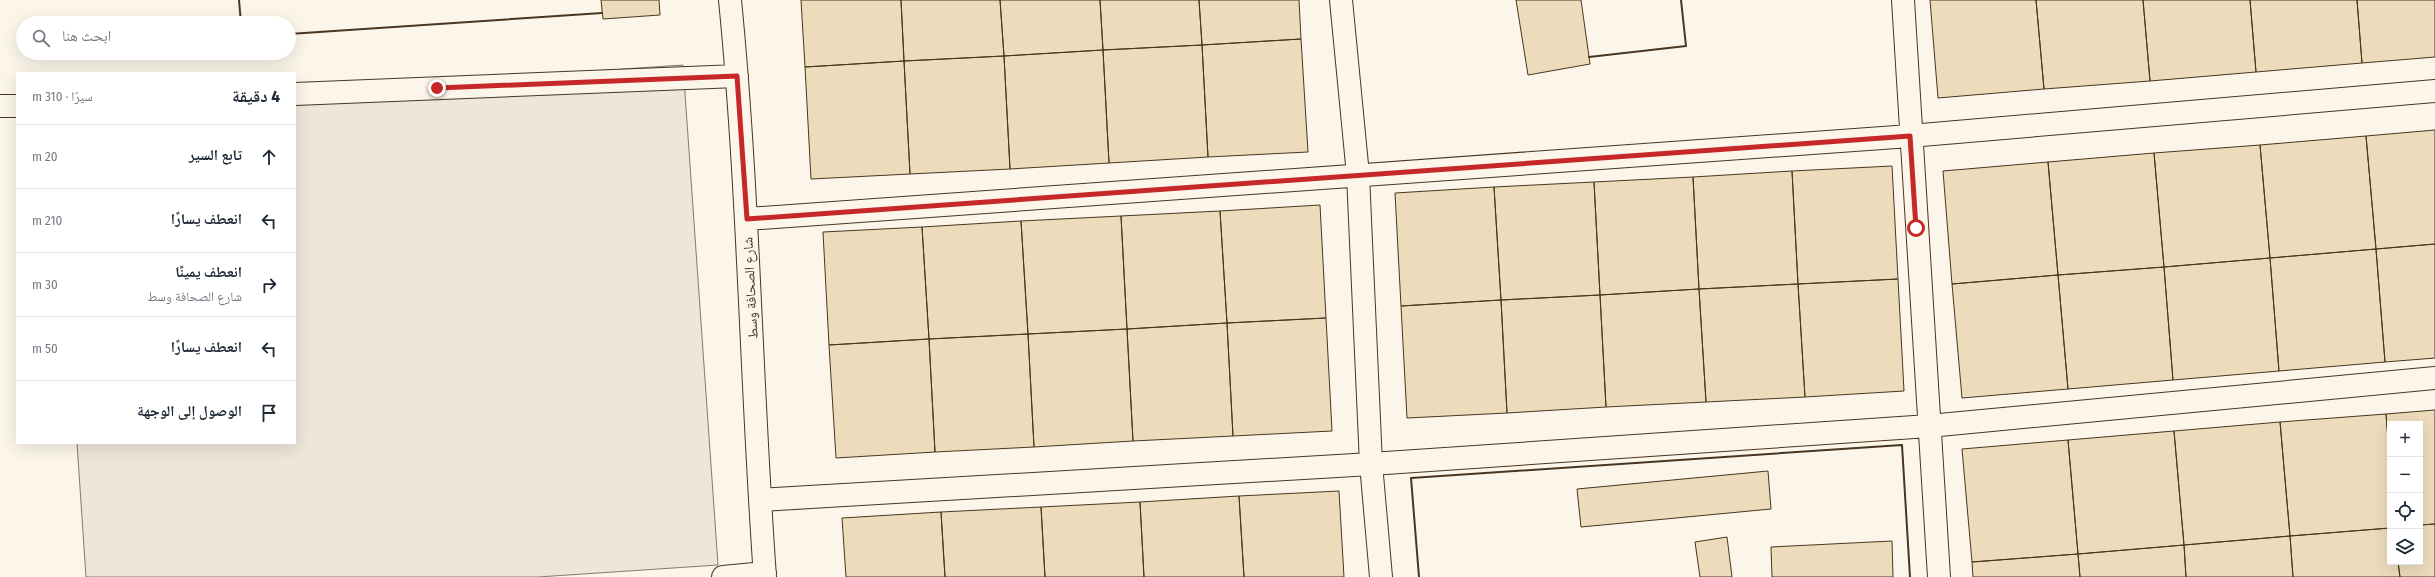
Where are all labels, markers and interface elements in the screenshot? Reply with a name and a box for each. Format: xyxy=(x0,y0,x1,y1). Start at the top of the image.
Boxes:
search box xyxy=(16,16,296,60)
icon: search xyxy=(30,27,52,49)
text: ابحث هنا xyxy=(62,27,111,45)
route end xyxy=(428,79,446,97)
text: 4 دقيقة xyxy=(232,86,280,107)
text: سيرًا · 310 m xyxy=(32,89,93,104)
text: تابع السير xyxy=(189,146,242,164)
icon: ahead xyxy=(258,146,280,168)
text: 20 m xyxy=(32,149,58,164)
text: انعطف يسارًا xyxy=(171,210,242,228)
icon: left xyxy=(258,210,280,232)
text: 210 m xyxy=(32,213,62,228)
route start xyxy=(1907,219,1925,237)
street label: شارع الصحافة وسط xyxy=(739,237,763,339)
text: انعطف يمينًا xyxy=(175,263,242,281)
icon: right xyxy=(258,274,280,296)
text: 30 m xyxy=(32,277,58,292)
text: شارع الصحافة وسط xyxy=(147,289,242,304)
text: انعطف يسارًا xyxy=(171,338,242,356)
icon: left xyxy=(258,338,280,360)
text: 50 m xyxy=(32,341,58,356)
text: الوصول إلى الوجهة xyxy=(137,402,242,420)
icon: arrive xyxy=(258,402,280,424)
map controls xyxy=(2387,421,2423,565)
button: + xyxy=(2387,421,2423,457)
button: − xyxy=(2387,457,2423,493)
button: locate xyxy=(2387,493,2423,529)
button: layers xyxy=(2387,529,2423,565)

